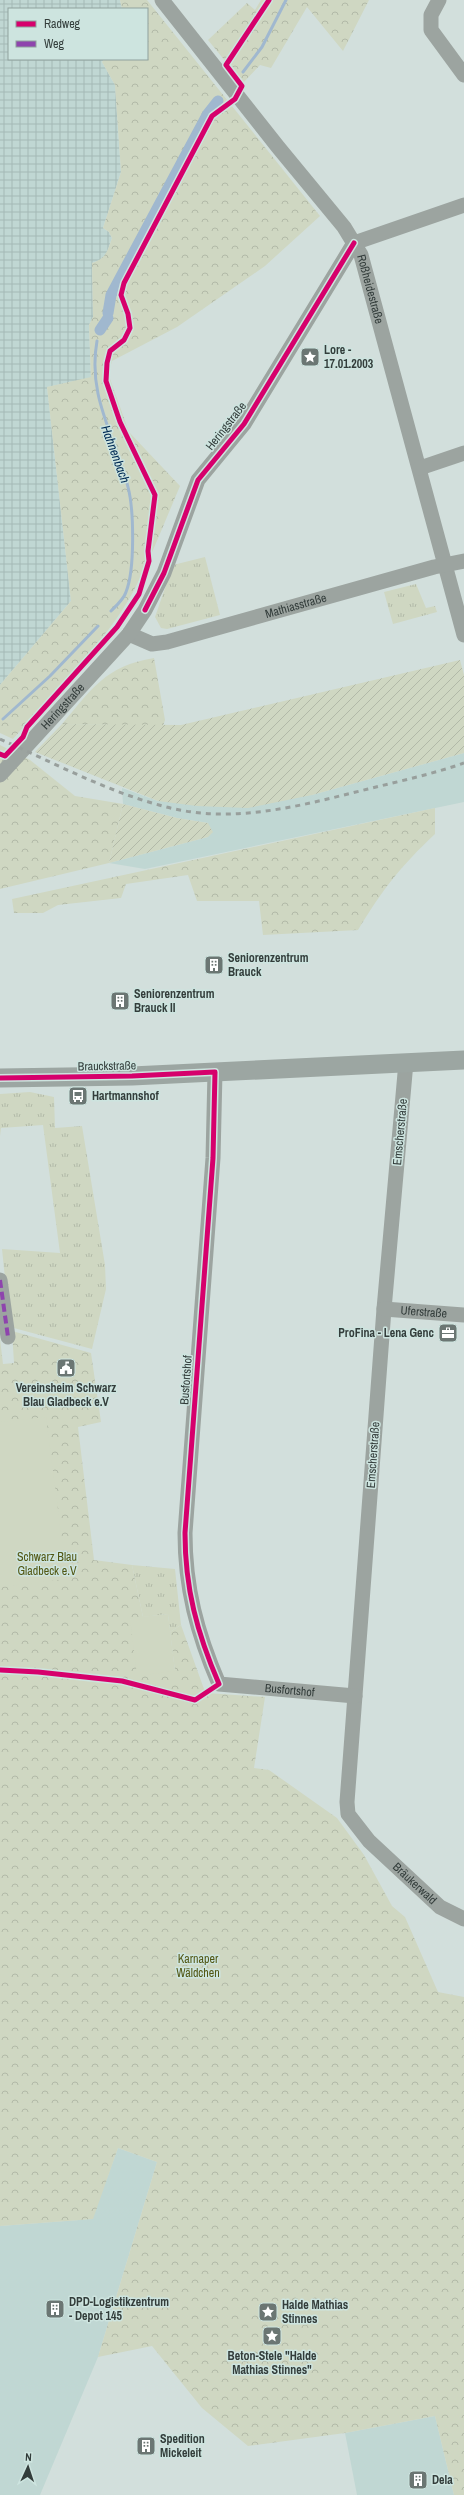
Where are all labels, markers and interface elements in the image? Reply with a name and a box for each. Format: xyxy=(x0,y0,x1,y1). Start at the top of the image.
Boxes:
legend xyxy=(8,8,148,60)
text: Radweg xyxy=(44,16,81,32)
text: Weg xyxy=(44,36,65,52)
street label: Roßheidestraße xyxy=(353,253,387,326)
place label: Lore - 17.01.2003 xyxy=(324,342,374,372)
place icon: Lore - 17.01.2003 xyxy=(299,346,321,368)
street label: Heringstraße xyxy=(202,398,250,454)
water label: Hahnenbach xyxy=(97,423,134,486)
street label: Mathiasstraße xyxy=(263,590,328,622)
street label: Heringstraße xyxy=(37,680,88,733)
place label: Seniorenzentrum Brauck xyxy=(228,950,309,980)
building icon: Seniorenzentrum Brauck xyxy=(203,954,225,976)
place label: Seniorenzentrum Brauck II xyxy=(134,986,215,1016)
building icon: Seniorenzentrum Brauck II xyxy=(109,990,131,1012)
street label: Brauckstraße xyxy=(78,1057,136,1075)
bus stop icon: Hartmannshof xyxy=(67,1085,89,1107)
place label: Hartmannshof xyxy=(92,1088,159,1104)
street label: Emscherstraße xyxy=(389,1098,411,1166)
street label: Uferstraße xyxy=(400,1302,448,1322)
office icon: ProFina - Lena Genc xyxy=(437,1322,459,1344)
place label: ProFina - Lena Genc xyxy=(338,1325,435,1341)
street label: Busfortshof xyxy=(176,1354,196,1405)
public building icon: Vereinsheim Schwarz Blau Gladbeck e.V xyxy=(55,1357,77,1379)
place label: Vereinsheim Schwarz Blau Gladbeck e.V xyxy=(16,1380,116,1410)
street label: Emscherstraße xyxy=(363,1421,383,1489)
park label: Schwarz Blau Gladbeck e.V xyxy=(17,1549,77,1579)
street label: Busfortshof xyxy=(264,1680,316,1700)
street label: Bräukerwald xyxy=(389,1859,440,1908)
park label: Karnaper Wäldchen xyxy=(176,1951,220,1981)
place label: DPD-Logistikzentrum - Depot 145 xyxy=(69,2294,169,2324)
place label: Halde Mathias Stinnes xyxy=(282,2297,349,2327)
building icon: DPD-Logistikzentrum - Depot 145 xyxy=(44,2298,66,2320)
place icon: Halde Mathias Stinnes xyxy=(257,2301,279,2323)
place icon: Beton-Stele "Halde Mathias Stinnes" xyxy=(261,2325,283,2347)
place label: Beton-Stele "Halde Mathias Stinnes" xyxy=(228,2348,317,2378)
place label: Spedition Mickeleit xyxy=(160,2431,205,2461)
building icon: Spedition Mickeleit xyxy=(135,2435,157,2457)
north arrow xyxy=(8,2447,48,2487)
text: N xyxy=(25,2450,32,2464)
building icon: Dela xyxy=(407,2469,429,2491)
place label: Dela xyxy=(432,2472,453,2488)

